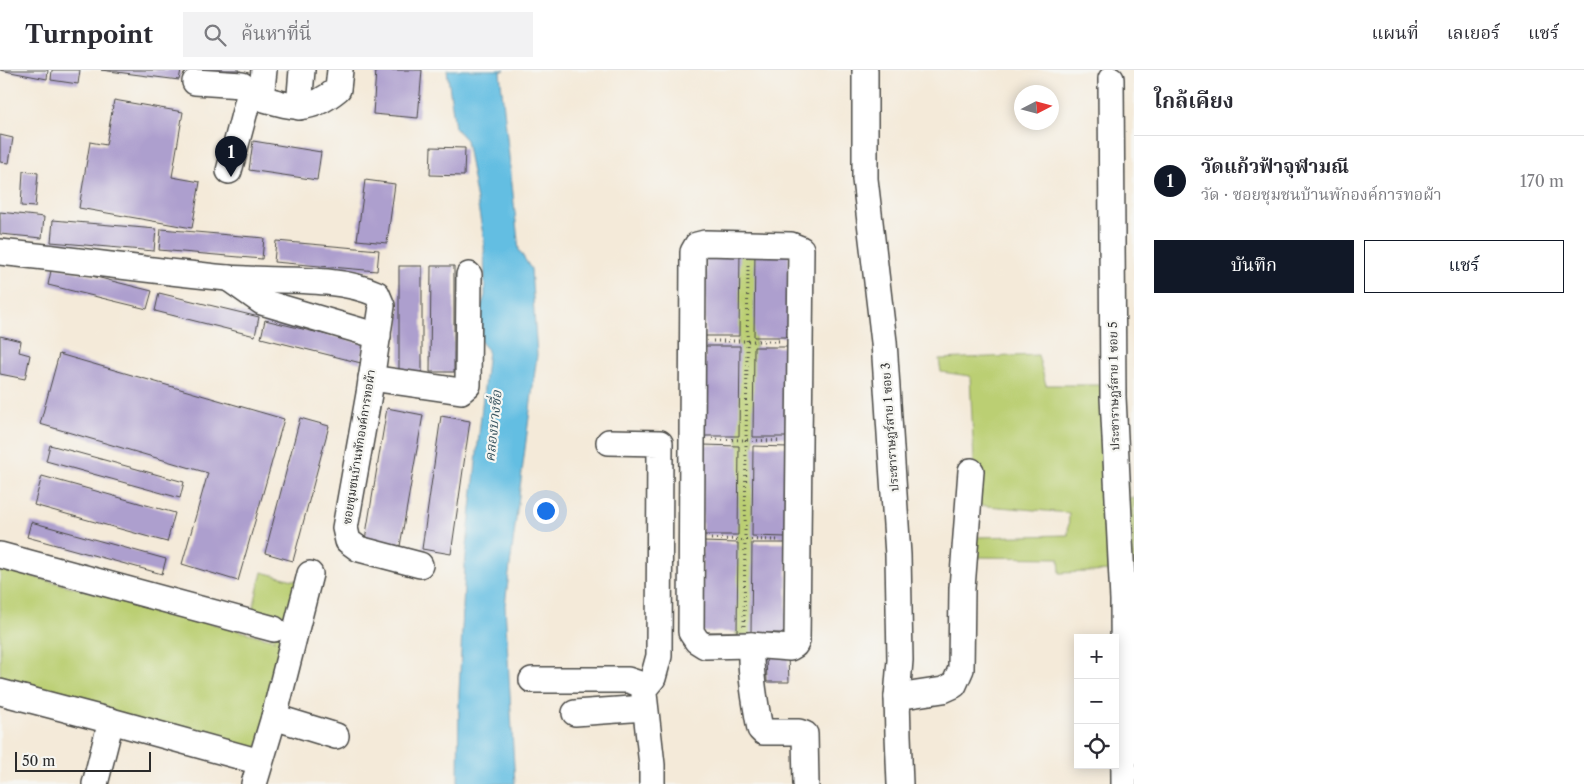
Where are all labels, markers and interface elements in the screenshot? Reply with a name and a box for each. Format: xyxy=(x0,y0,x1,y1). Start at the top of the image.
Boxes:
search box xyxy=(183,12,533,57)
text: Turnpoint xyxy=(25,20,153,49)
icon: search xyxy=(201,21,229,49)
text: ค้นหาที่นี่ xyxy=(241,22,312,45)
text: แผนที่ xyxy=(1371,22,1419,44)
text: เลเยอร์ xyxy=(1447,22,1500,44)
text: แชร์ xyxy=(1528,22,1559,44)
north arrow xyxy=(1014,85,1059,130)
text: ใกล้เคียง xyxy=(1154,88,1234,113)
pin: 1 xyxy=(215,136,247,177)
text: วัดแก้วฟ้าจุฬามณี xyxy=(1201,155,1349,178)
text: 1 xyxy=(1166,171,1174,191)
text: 170 m xyxy=(1520,171,1564,191)
text: วัด · ซอยชุมชนบ้านพักองค์การทอผ้า xyxy=(1201,184,1442,204)
button: บันทึก xyxy=(1154,240,1354,293)
button: แชร์ xyxy=(1364,240,1564,293)
street label: ประชาราษฎร์สาย 1 ซอย 5 xyxy=(1105,321,1122,451)
street label: ประชาราษฎร์สาย 1 ซอย 3 xyxy=(878,362,901,492)
street label: ซอยชุมชนบ้านพักองค์การทอผ้า xyxy=(339,368,379,526)
water label: คลองบางซื่อ xyxy=(479,388,506,463)
your location xyxy=(533,498,559,524)
map controls xyxy=(1074,634,1119,769)
button: + xyxy=(1074,634,1119,679)
button: − xyxy=(1074,679,1119,724)
button: locate xyxy=(1074,724,1119,769)
scale bar xyxy=(15,749,151,772)
text: 50 m xyxy=(22,752,55,770)

